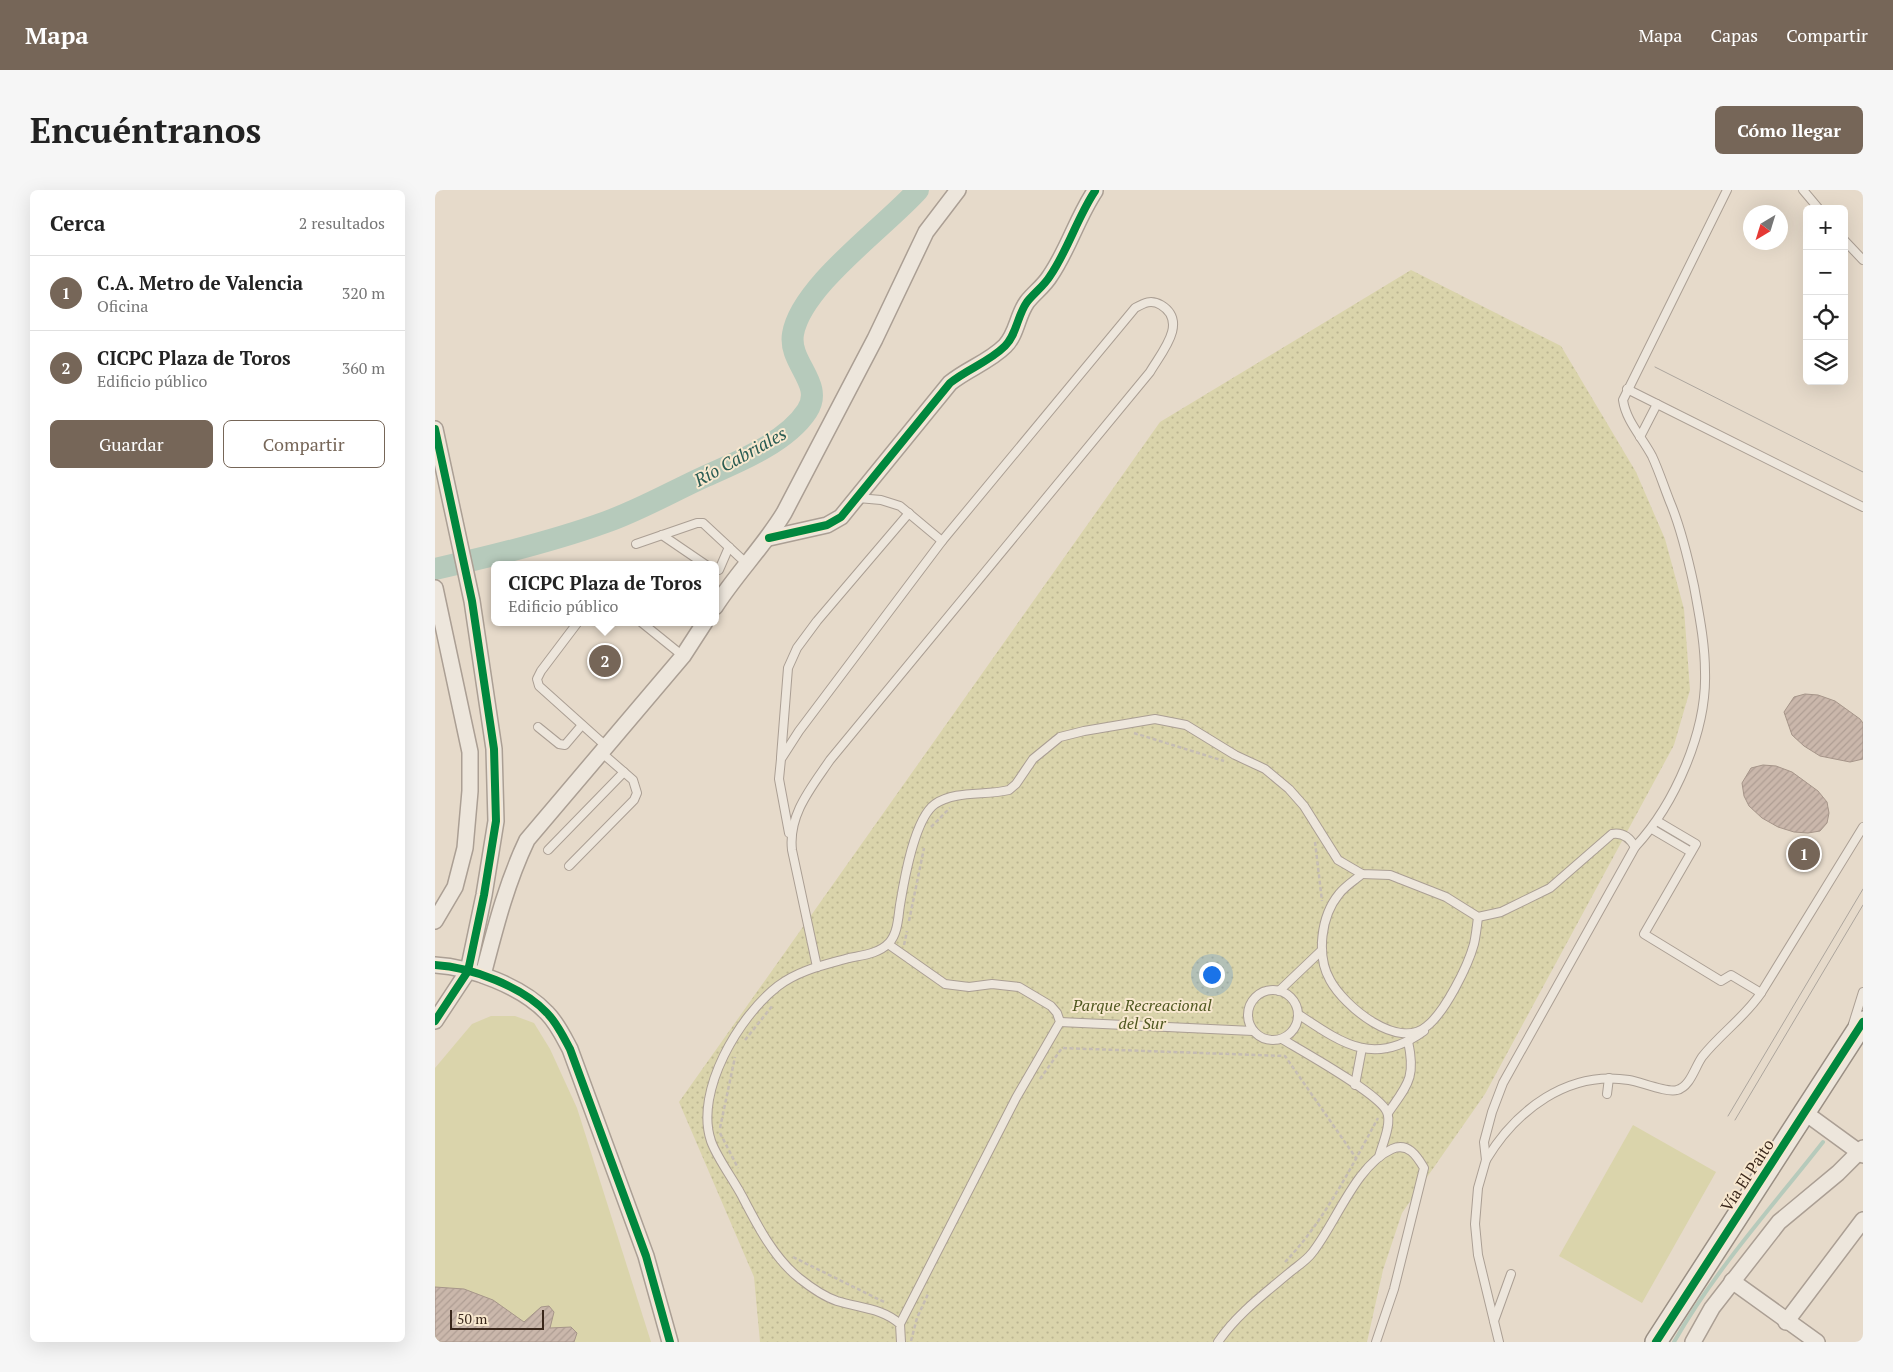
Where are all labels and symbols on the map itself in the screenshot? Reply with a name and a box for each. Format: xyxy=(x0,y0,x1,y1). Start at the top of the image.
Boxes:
north arrow xyxy=(1743,205,1788,250)
water label: Río Cabriales xyxy=(689,421,791,492)
pin: 2 xyxy=(589,642,621,680)
pin: 1 xyxy=(1788,835,1820,873)
your location xyxy=(1199,962,1225,988)
park label: Parque Recreacional del Sur xyxy=(1071,994,1212,1034)
street label: Vía El Paito xyxy=(1715,1134,1779,1216)
scale bar xyxy=(450,1307,544,1330)

